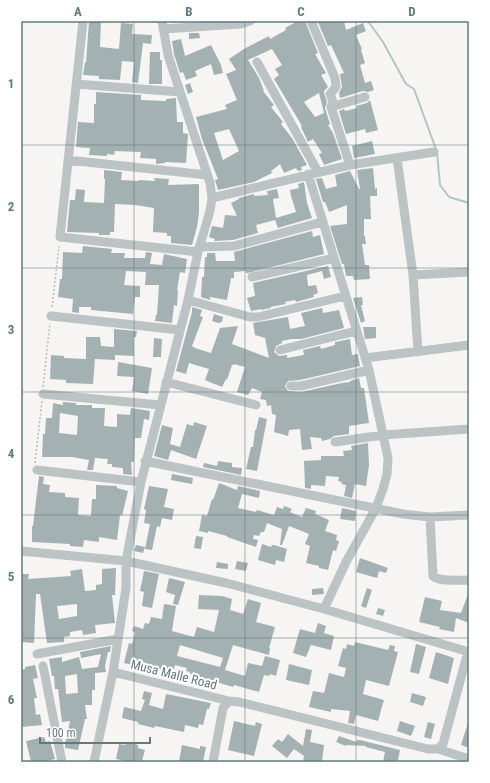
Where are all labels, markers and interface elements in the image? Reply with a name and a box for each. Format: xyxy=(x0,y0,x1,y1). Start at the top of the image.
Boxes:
text: A xyxy=(74,4,82,19)
text: B xyxy=(185,4,193,19)
text: C xyxy=(297,4,305,19)
text: D xyxy=(408,4,416,19)
text: 1 xyxy=(8,76,14,91)
text: 2 xyxy=(8,199,15,214)
text: 3 xyxy=(8,322,14,337)
text: 4 xyxy=(8,446,15,461)
text: 5 xyxy=(8,569,15,584)
street label: Musa Malle Road xyxy=(129,657,219,692)
text: 6 xyxy=(8,692,15,707)
scale bar xyxy=(40,719,150,745)
text: 100 m xyxy=(46,726,76,740)

